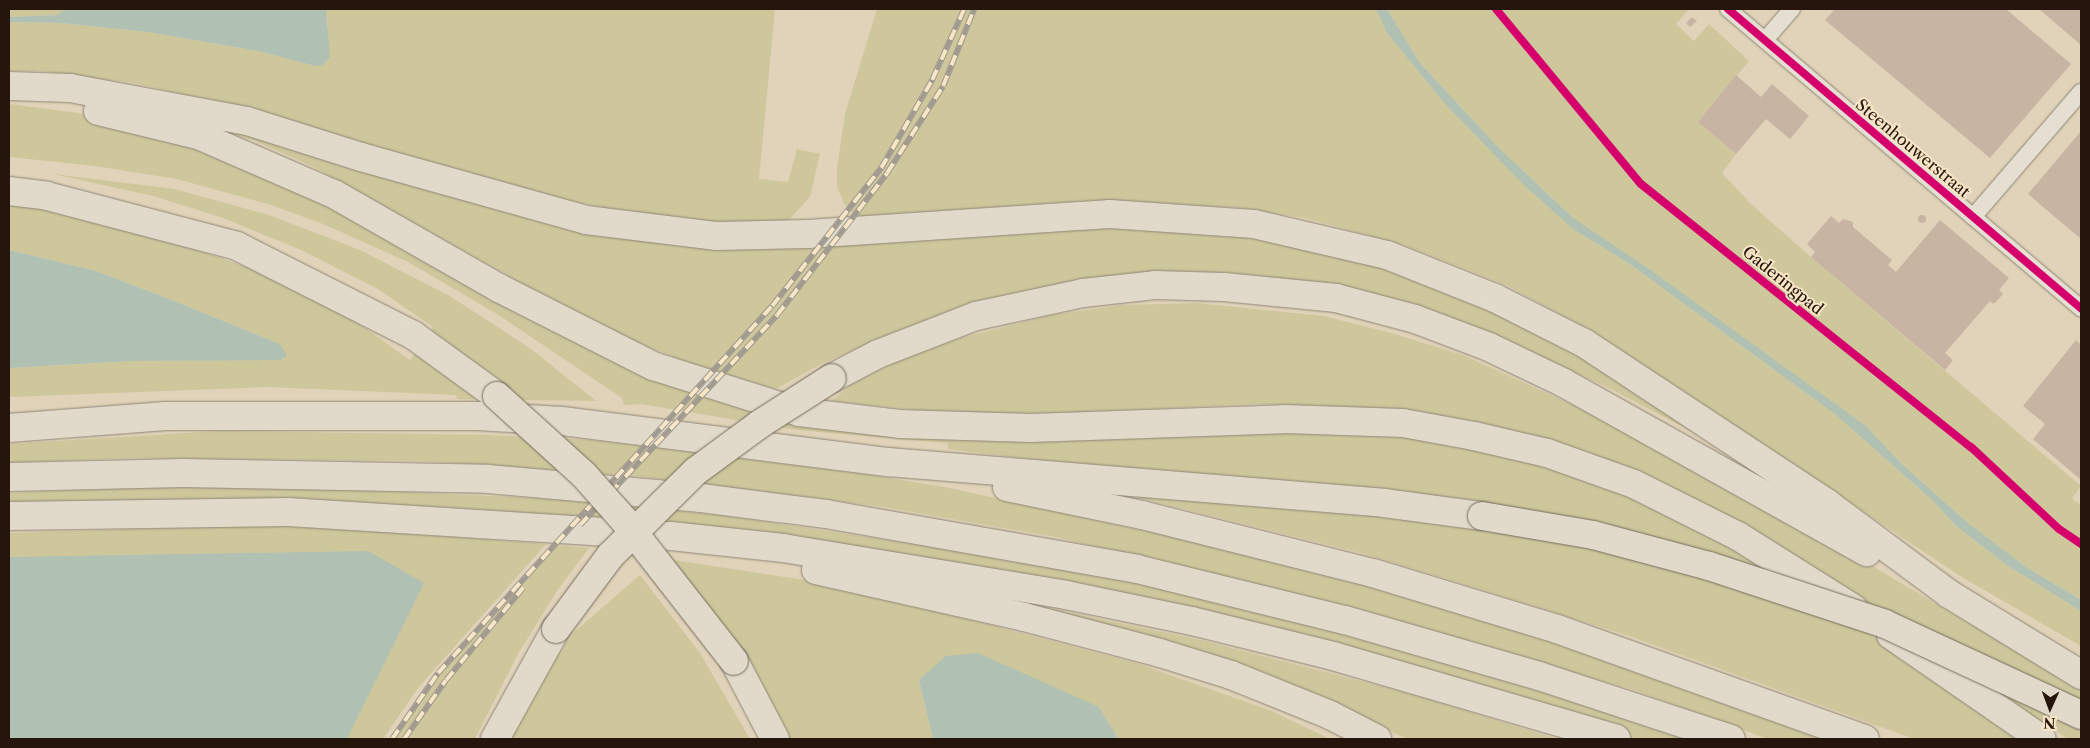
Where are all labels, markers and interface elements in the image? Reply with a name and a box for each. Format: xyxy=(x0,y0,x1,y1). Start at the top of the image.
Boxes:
street label: Steenhouwerstraat xyxy=(1852,95,1974,201)
street label: Gaderingpad xyxy=(1739,242,1827,318)
north arrow xyxy=(2025,683,2075,733)
text: N xyxy=(2043,714,2056,732)

